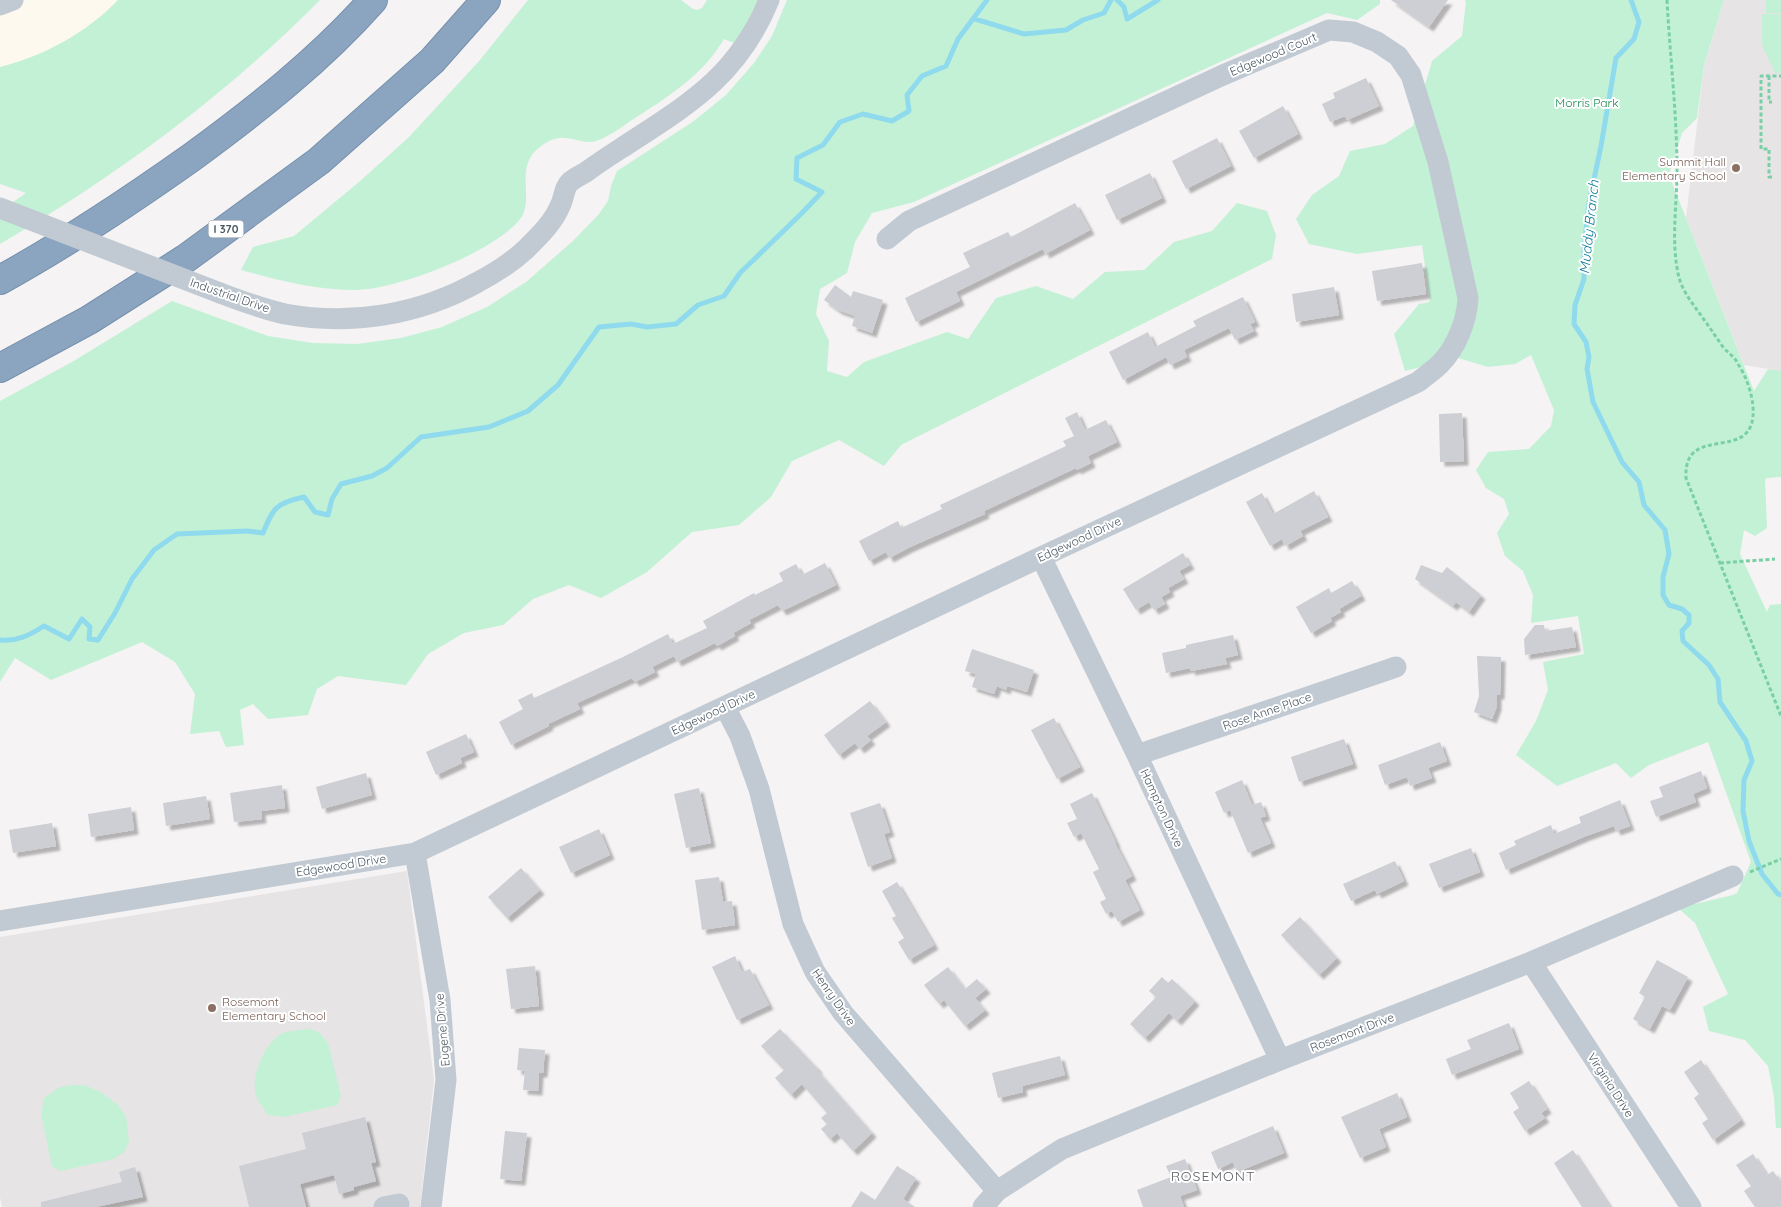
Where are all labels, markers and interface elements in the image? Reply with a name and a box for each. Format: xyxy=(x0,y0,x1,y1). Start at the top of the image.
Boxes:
street label: Edgewood Court xyxy=(1227,29,1319,79)
park label: Morris Park xyxy=(1555,95,1619,110)
place label: Summit Hall Elementary School xyxy=(1622,154,1726,183)
marker: Summit Hall Elementary School xyxy=(1730,162,1742,174)
water label: Muddy Branch xyxy=(1575,178,1603,275)
road number: I 370 xyxy=(208,220,244,238)
street label: Industrial Drive xyxy=(188,274,272,316)
street label: Edgewood Drive xyxy=(1035,513,1124,565)
street label: Edgewood Drive xyxy=(669,686,758,738)
street label: Rose Anne Place xyxy=(1221,689,1314,733)
street label: Hampton Drive xyxy=(1137,767,1187,850)
street label: Edgewood Drive xyxy=(295,850,387,880)
street label: Henry Drive xyxy=(809,966,859,1028)
street label: Eugene Drive xyxy=(431,993,453,1067)
place label: Rosemont Elementary School xyxy=(222,994,326,1023)
marker: Rosemont Elementary School xyxy=(206,1002,218,1014)
street label: Rosemont Drive xyxy=(1308,1009,1396,1055)
street label: Virginia Drive xyxy=(1585,1050,1638,1120)
district label: ROSEMONT xyxy=(1171,1167,1255,1185)

